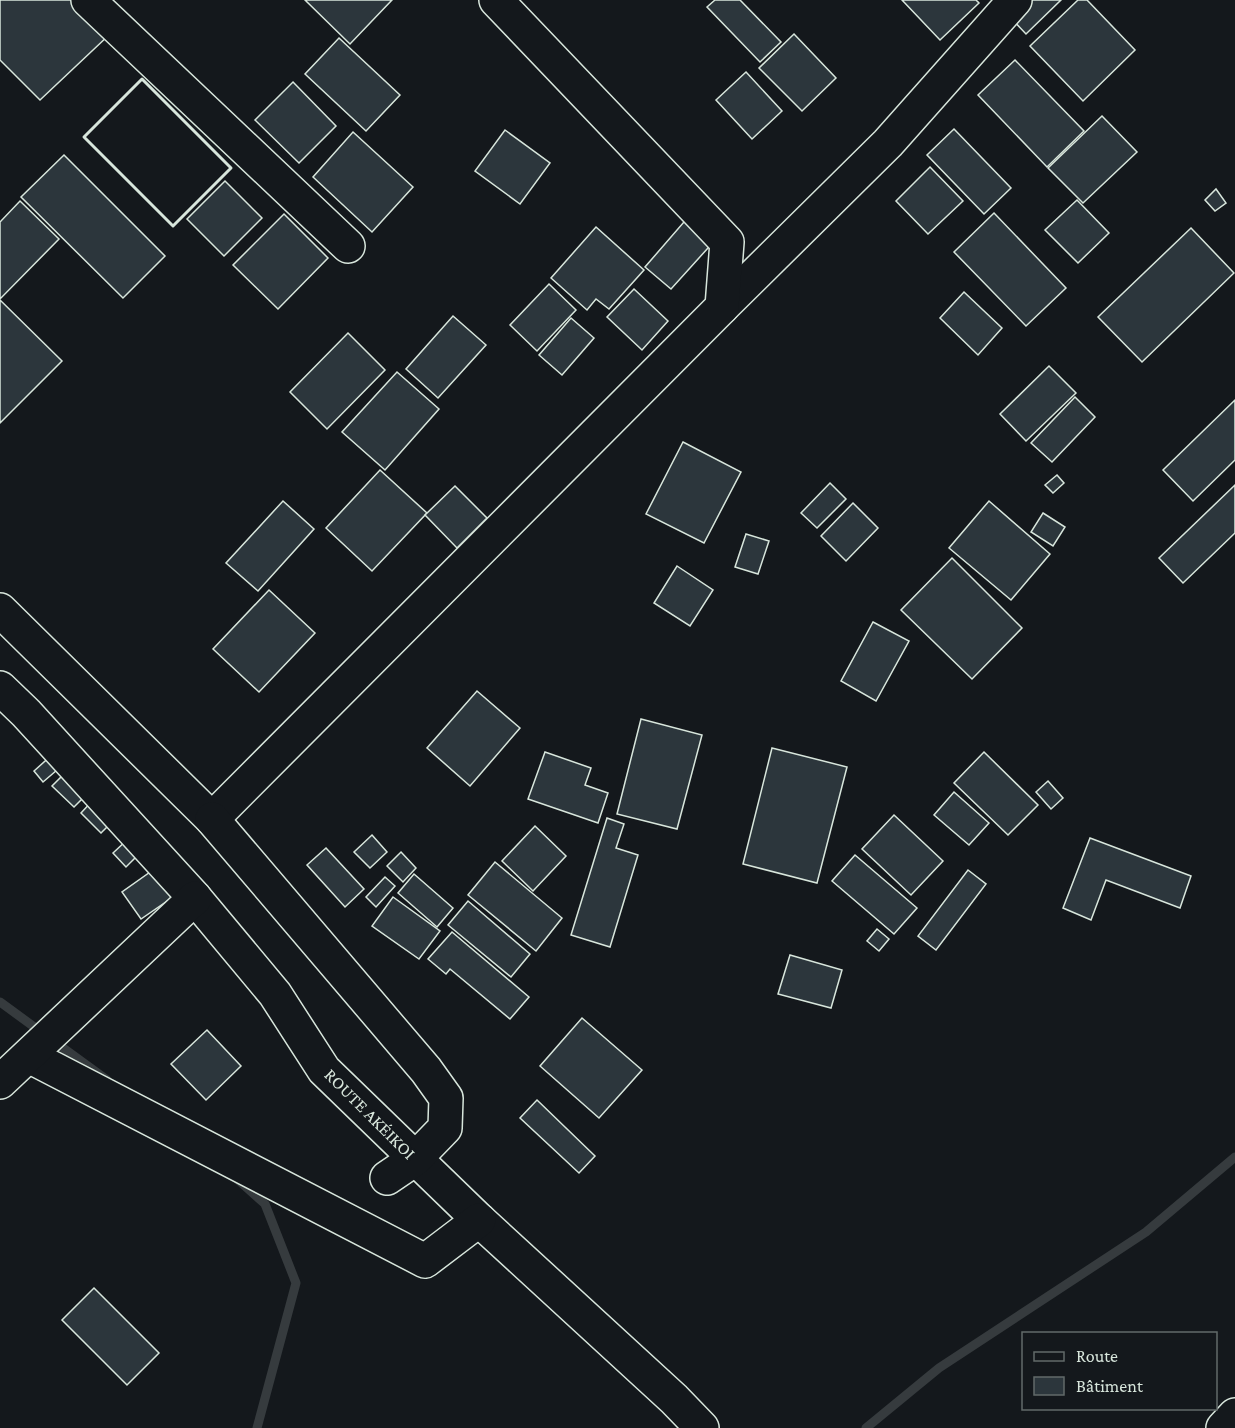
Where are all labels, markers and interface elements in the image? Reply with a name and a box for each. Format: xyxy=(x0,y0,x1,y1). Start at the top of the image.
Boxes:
street label: ROUTE AKÉIKOI xyxy=(321,1065,419,1163)
legend xyxy=(1022,1332,1217,1410)
text: Route xyxy=(1076,1346,1118,1366)
text: Bâtiment xyxy=(1076,1376,1144,1396)

